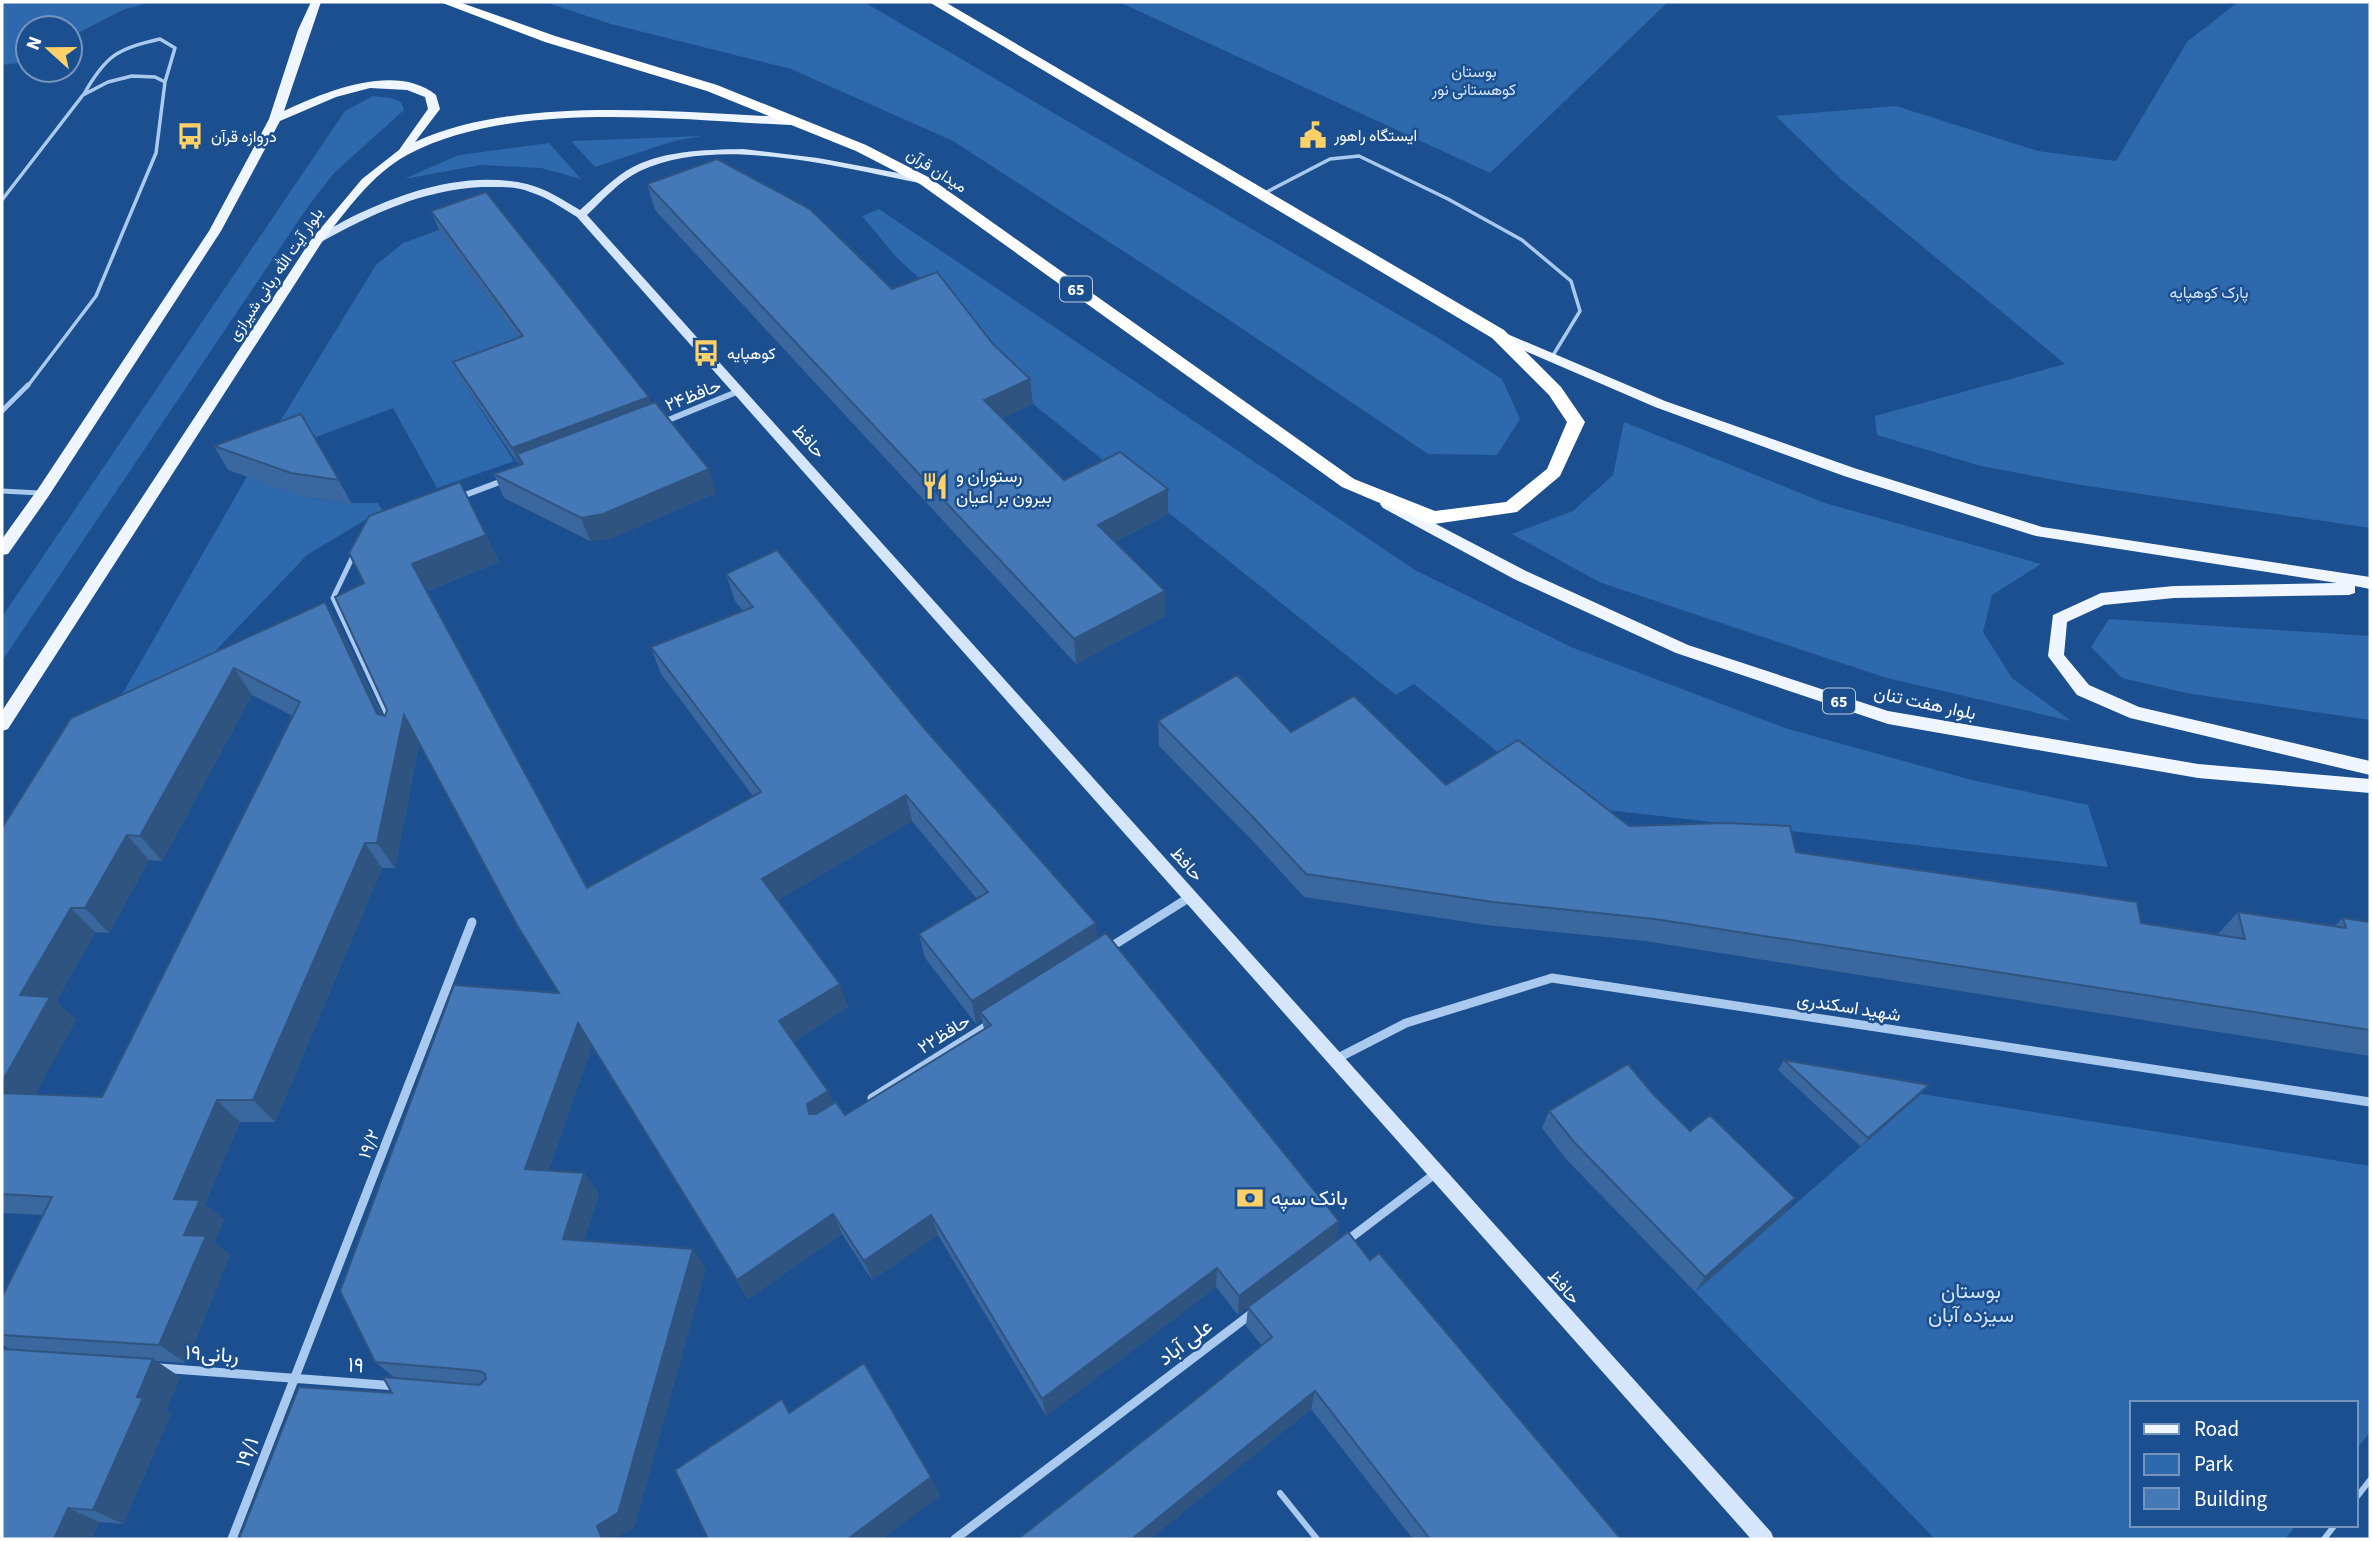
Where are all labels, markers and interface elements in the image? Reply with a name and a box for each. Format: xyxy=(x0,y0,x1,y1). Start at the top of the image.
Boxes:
north arrow xyxy=(14,14,84,84)
text: N xyxy=(20,33,49,54)
park label: بوستان کوهستانی نور xyxy=(1431,61,1516,101)
public building icon: ایستگاه راهور xyxy=(1298,120,1328,150)
bus stop icon: دروازه قرآن xyxy=(175,121,205,151)
place label: ایستگاه راهور xyxy=(1333,125,1417,147)
place label: دروازه قرآن xyxy=(211,126,277,148)
street label: میدان قرآن xyxy=(902,144,971,198)
street label: بلوار آیت الله ربانی شیرازی xyxy=(223,204,329,345)
road number: 65 xyxy=(1060,276,1092,302)
park label: پارک کوهپایه xyxy=(2170,282,2249,304)
bus stop icon: کوهپایه xyxy=(691,338,721,368)
place label: کوهپایه xyxy=(727,343,776,365)
street label: حافظ۲۴ xyxy=(661,373,725,418)
street label: حافظ xyxy=(786,419,831,464)
place label: رستوران و بیرون بر اعيان xyxy=(956,464,1052,510)
restaurant icon: رستوران و بیرون بر اعيان xyxy=(920,471,950,501)
street label: بلوار هفت تنان xyxy=(1872,680,1978,726)
road number: 65 xyxy=(1823,688,1855,714)
street label: حافظ xyxy=(1164,842,1209,887)
street label: شهید اسکندری xyxy=(1795,987,1903,1028)
street label: حافظ۲۲ xyxy=(913,1009,975,1060)
street label: ۱۹/۲ xyxy=(352,1126,386,1162)
bank icon: بانک سپه xyxy=(1235,1183,1265,1213)
place label: بانک سپه xyxy=(1271,1183,1348,1213)
street label: حافظ xyxy=(1541,1265,1586,1310)
park label: بوستان سیزده آبان xyxy=(1928,1276,2014,1330)
street label: علی آباد xyxy=(1151,1311,1219,1373)
street label: ربانی۱۹ xyxy=(184,1337,240,1371)
street label: ۱۹ xyxy=(347,1349,365,1381)
legend xyxy=(2130,1401,2358,1527)
text: Road xyxy=(2194,1414,2239,1444)
street label: ۱۹/۱ xyxy=(228,1433,266,1471)
text: Park xyxy=(2194,1449,2234,1479)
text: Building xyxy=(2194,1484,2268,1514)

